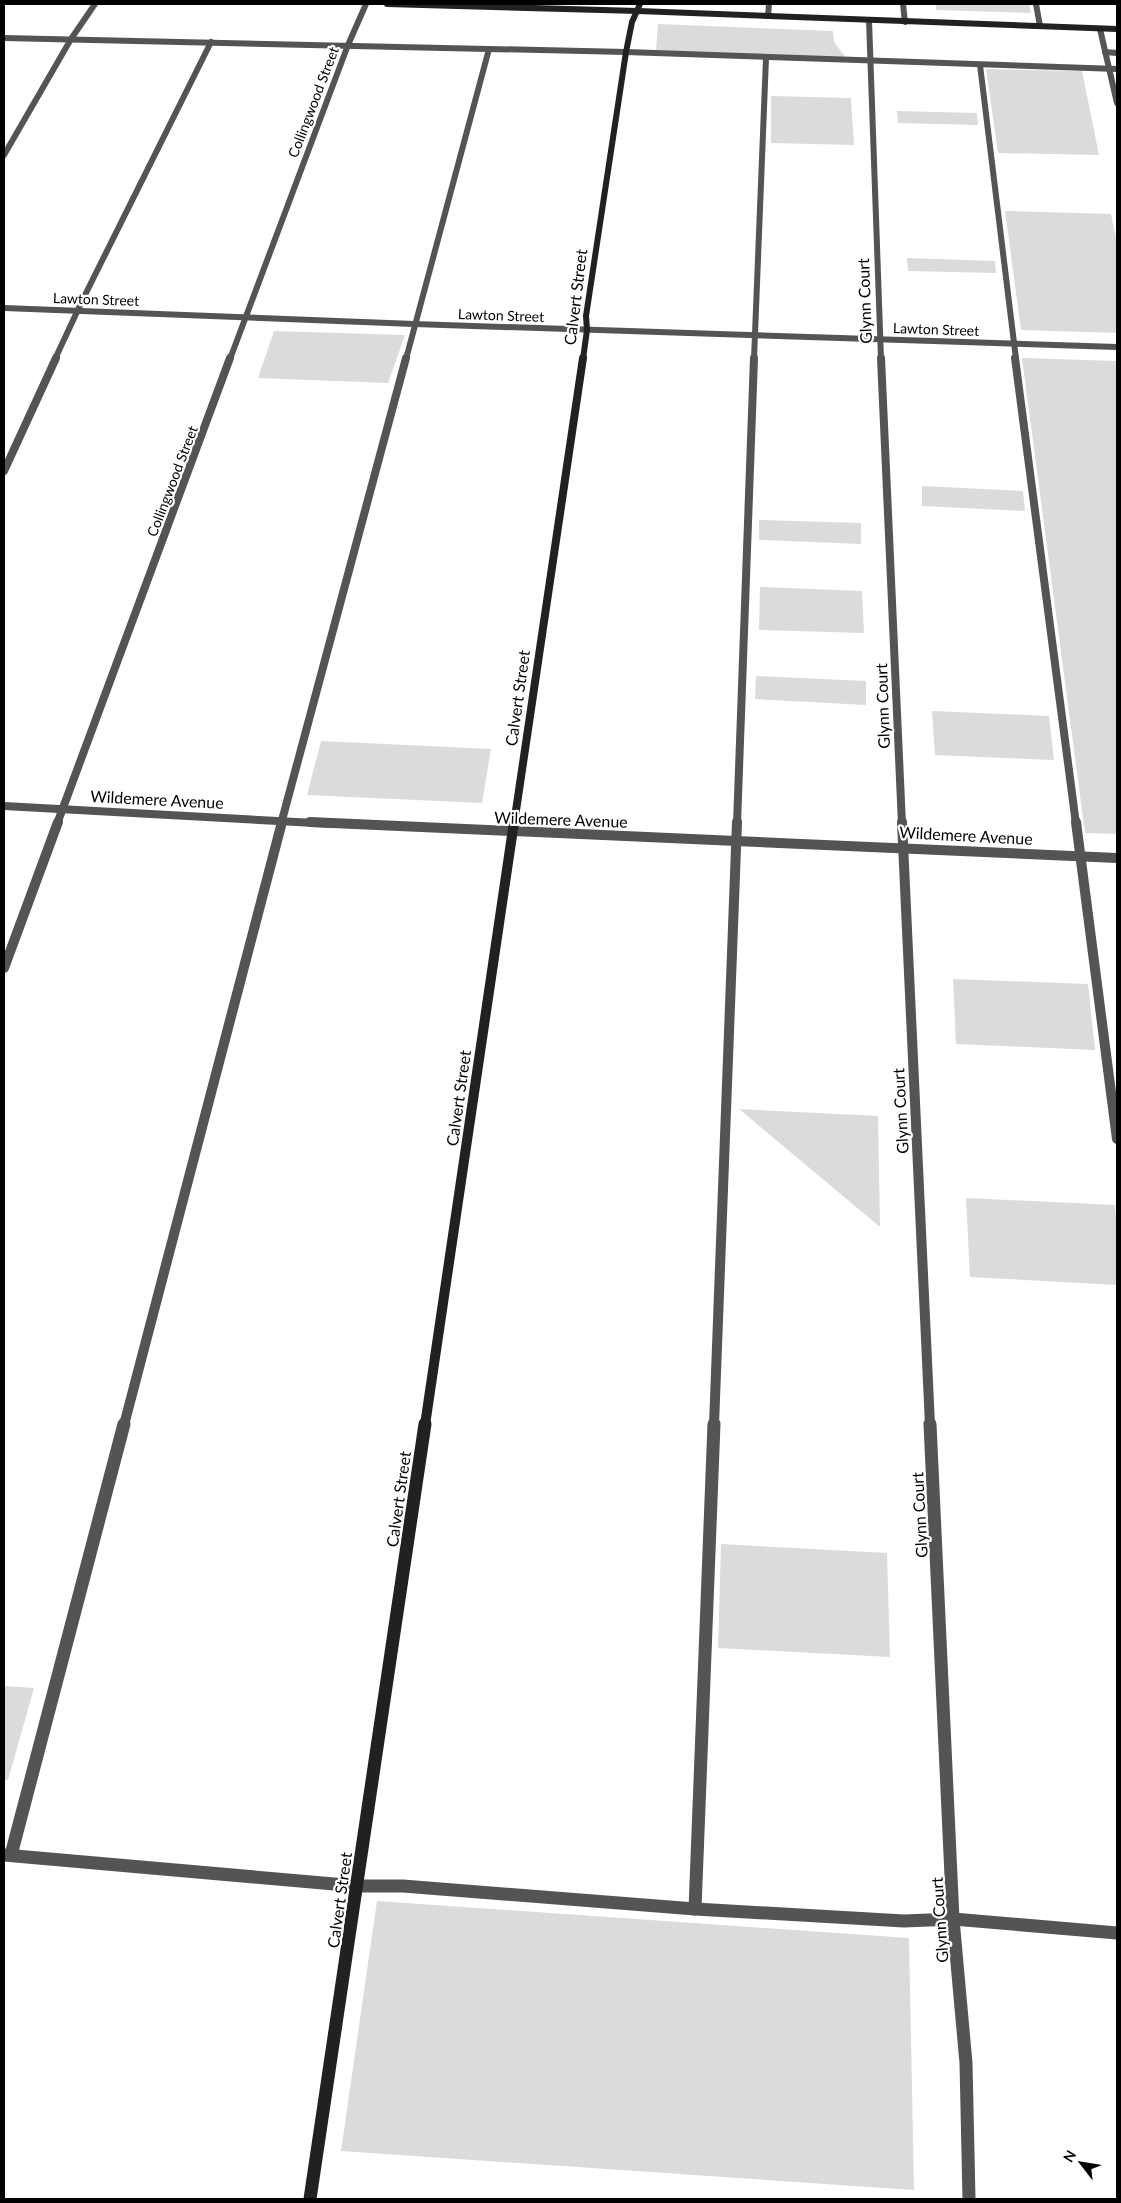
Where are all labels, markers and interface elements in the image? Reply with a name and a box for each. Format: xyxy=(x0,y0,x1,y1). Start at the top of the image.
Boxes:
street label: Collingwood Street xyxy=(284,44,342,160)
street label: Calvert Street xyxy=(560,248,590,346)
street label: Glynn Court xyxy=(853,258,875,344)
street label: Lawton Street xyxy=(53,289,139,309)
street label: Lawton Street xyxy=(458,305,544,325)
street label: Lawton Street xyxy=(893,319,979,339)
street label: Collingwood Street xyxy=(143,423,201,539)
street label: Calvert Street xyxy=(501,649,533,747)
street label: Glynn Court xyxy=(871,663,893,749)
street label: Wildemere Avenue xyxy=(90,786,224,812)
street label: Wildemere Avenue xyxy=(494,807,628,831)
street label: Wildemere Avenue xyxy=(899,822,1033,848)
street label: Calvert Street xyxy=(442,1049,474,1147)
street label: Glynn Court xyxy=(888,1067,912,1154)
street label: Calvert Street xyxy=(382,1450,414,1548)
street label: Glynn Court xyxy=(907,1471,931,1558)
street label: Calvert Street xyxy=(323,1851,355,1949)
street label: Glynn Court xyxy=(927,1876,951,1963)
north arrow xyxy=(1056,2138,1106,2188)
text: N xyxy=(1059,2147,1079,2165)

